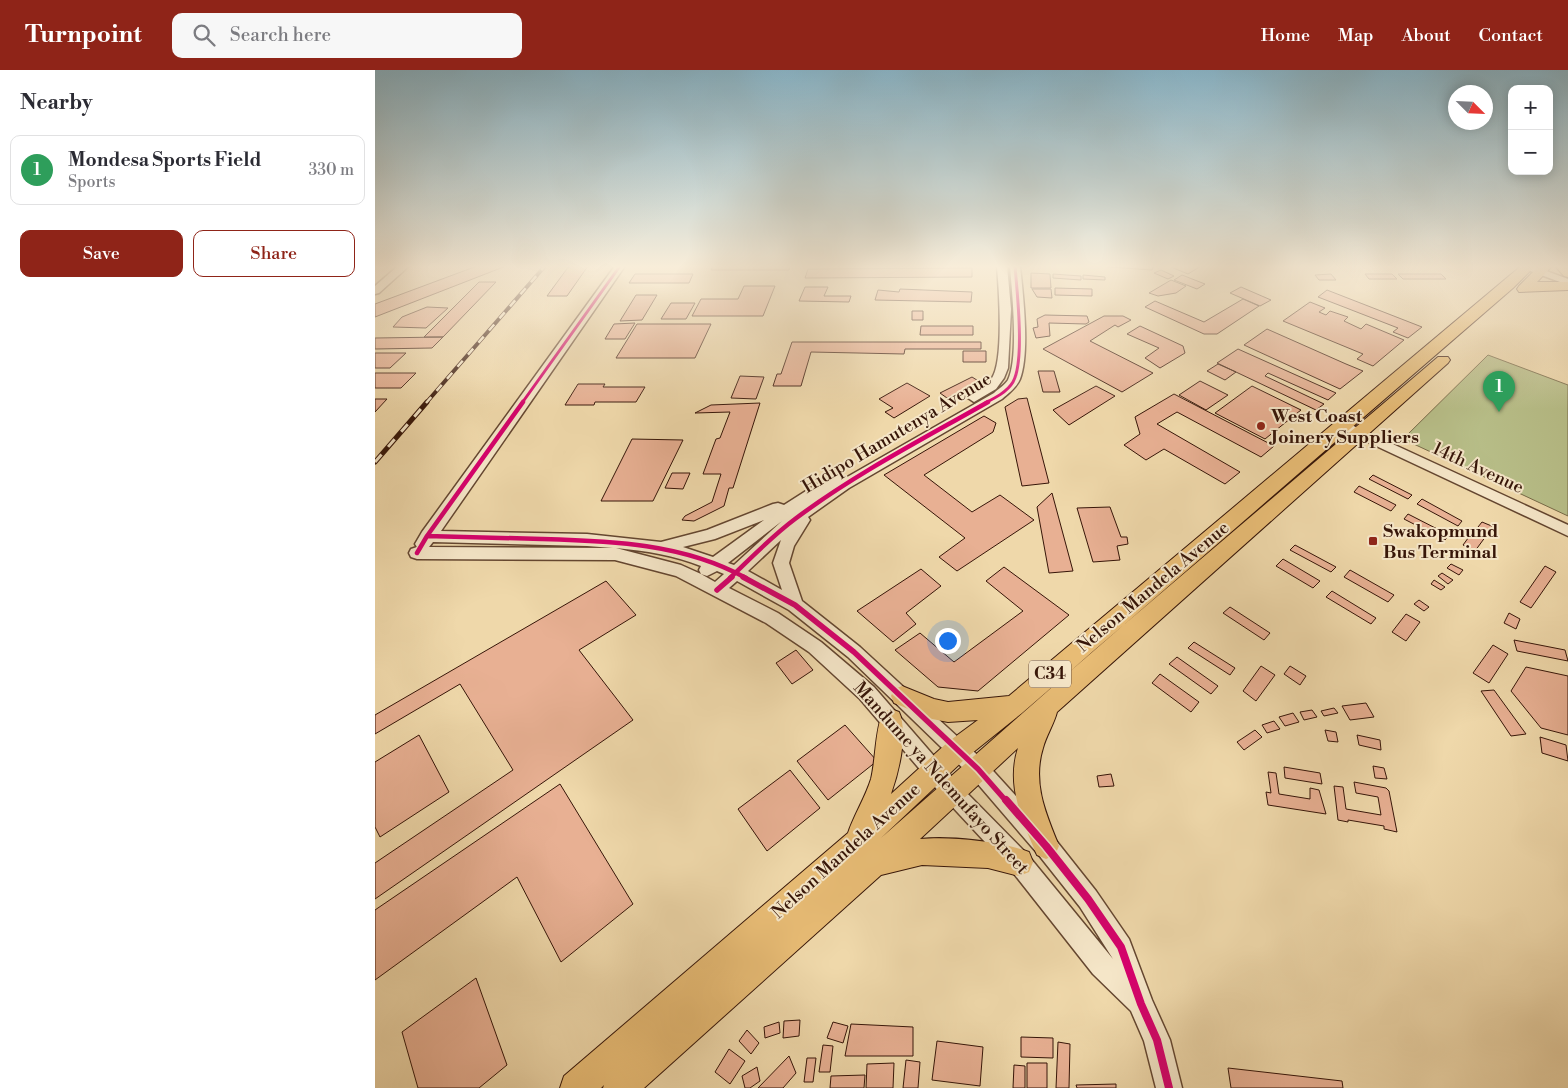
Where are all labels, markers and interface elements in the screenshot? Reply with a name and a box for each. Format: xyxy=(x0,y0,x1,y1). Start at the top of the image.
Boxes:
search box xyxy=(172,13,522,58)
text: Turnpoint xyxy=(25,20,142,50)
icon: search xyxy=(190,21,218,49)
text: Search here xyxy=(230,23,331,47)
text: Home xyxy=(1261,24,1310,47)
text: Map xyxy=(1338,24,1374,47)
text: About xyxy=(1402,24,1451,47)
text: Contact xyxy=(1479,24,1543,47)
north arrow xyxy=(1448,85,1493,130)
map controls xyxy=(1508,85,1553,175)
button: + xyxy=(1508,85,1553,130)
text: Nearby xyxy=(20,90,93,116)
button: − xyxy=(1508,130,1553,175)
text: Mondesa Sports Field xyxy=(68,148,262,172)
text: 1 xyxy=(33,160,41,180)
text: 330 m xyxy=(308,160,354,180)
text: Sports xyxy=(68,172,115,192)
button: Save xyxy=(20,230,183,277)
button: Share xyxy=(193,230,355,277)
street label: Hidipo Hamutenya Avenue xyxy=(798,367,996,499)
pin: 1 xyxy=(1483,371,1515,412)
place label: West Coast Joinery Suppliers xyxy=(1268,405,1419,449)
marker: West Coast Joinery Suppliers xyxy=(1255,420,1267,432)
street label: 14th Avenue xyxy=(1429,437,1527,499)
street label: Nelson Mandela Avenue xyxy=(1072,516,1234,658)
place label: Swakopmund Bus Terminal xyxy=(1383,520,1498,564)
marker: Swakopmund Bus Terminal xyxy=(1367,535,1379,547)
your location xyxy=(935,628,961,654)
road number: C34 xyxy=(1029,660,1071,688)
street label: Mandume ya Ndemufayo Street xyxy=(848,677,1034,880)
street label: Nelson Mandela Avenue xyxy=(767,778,925,924)

